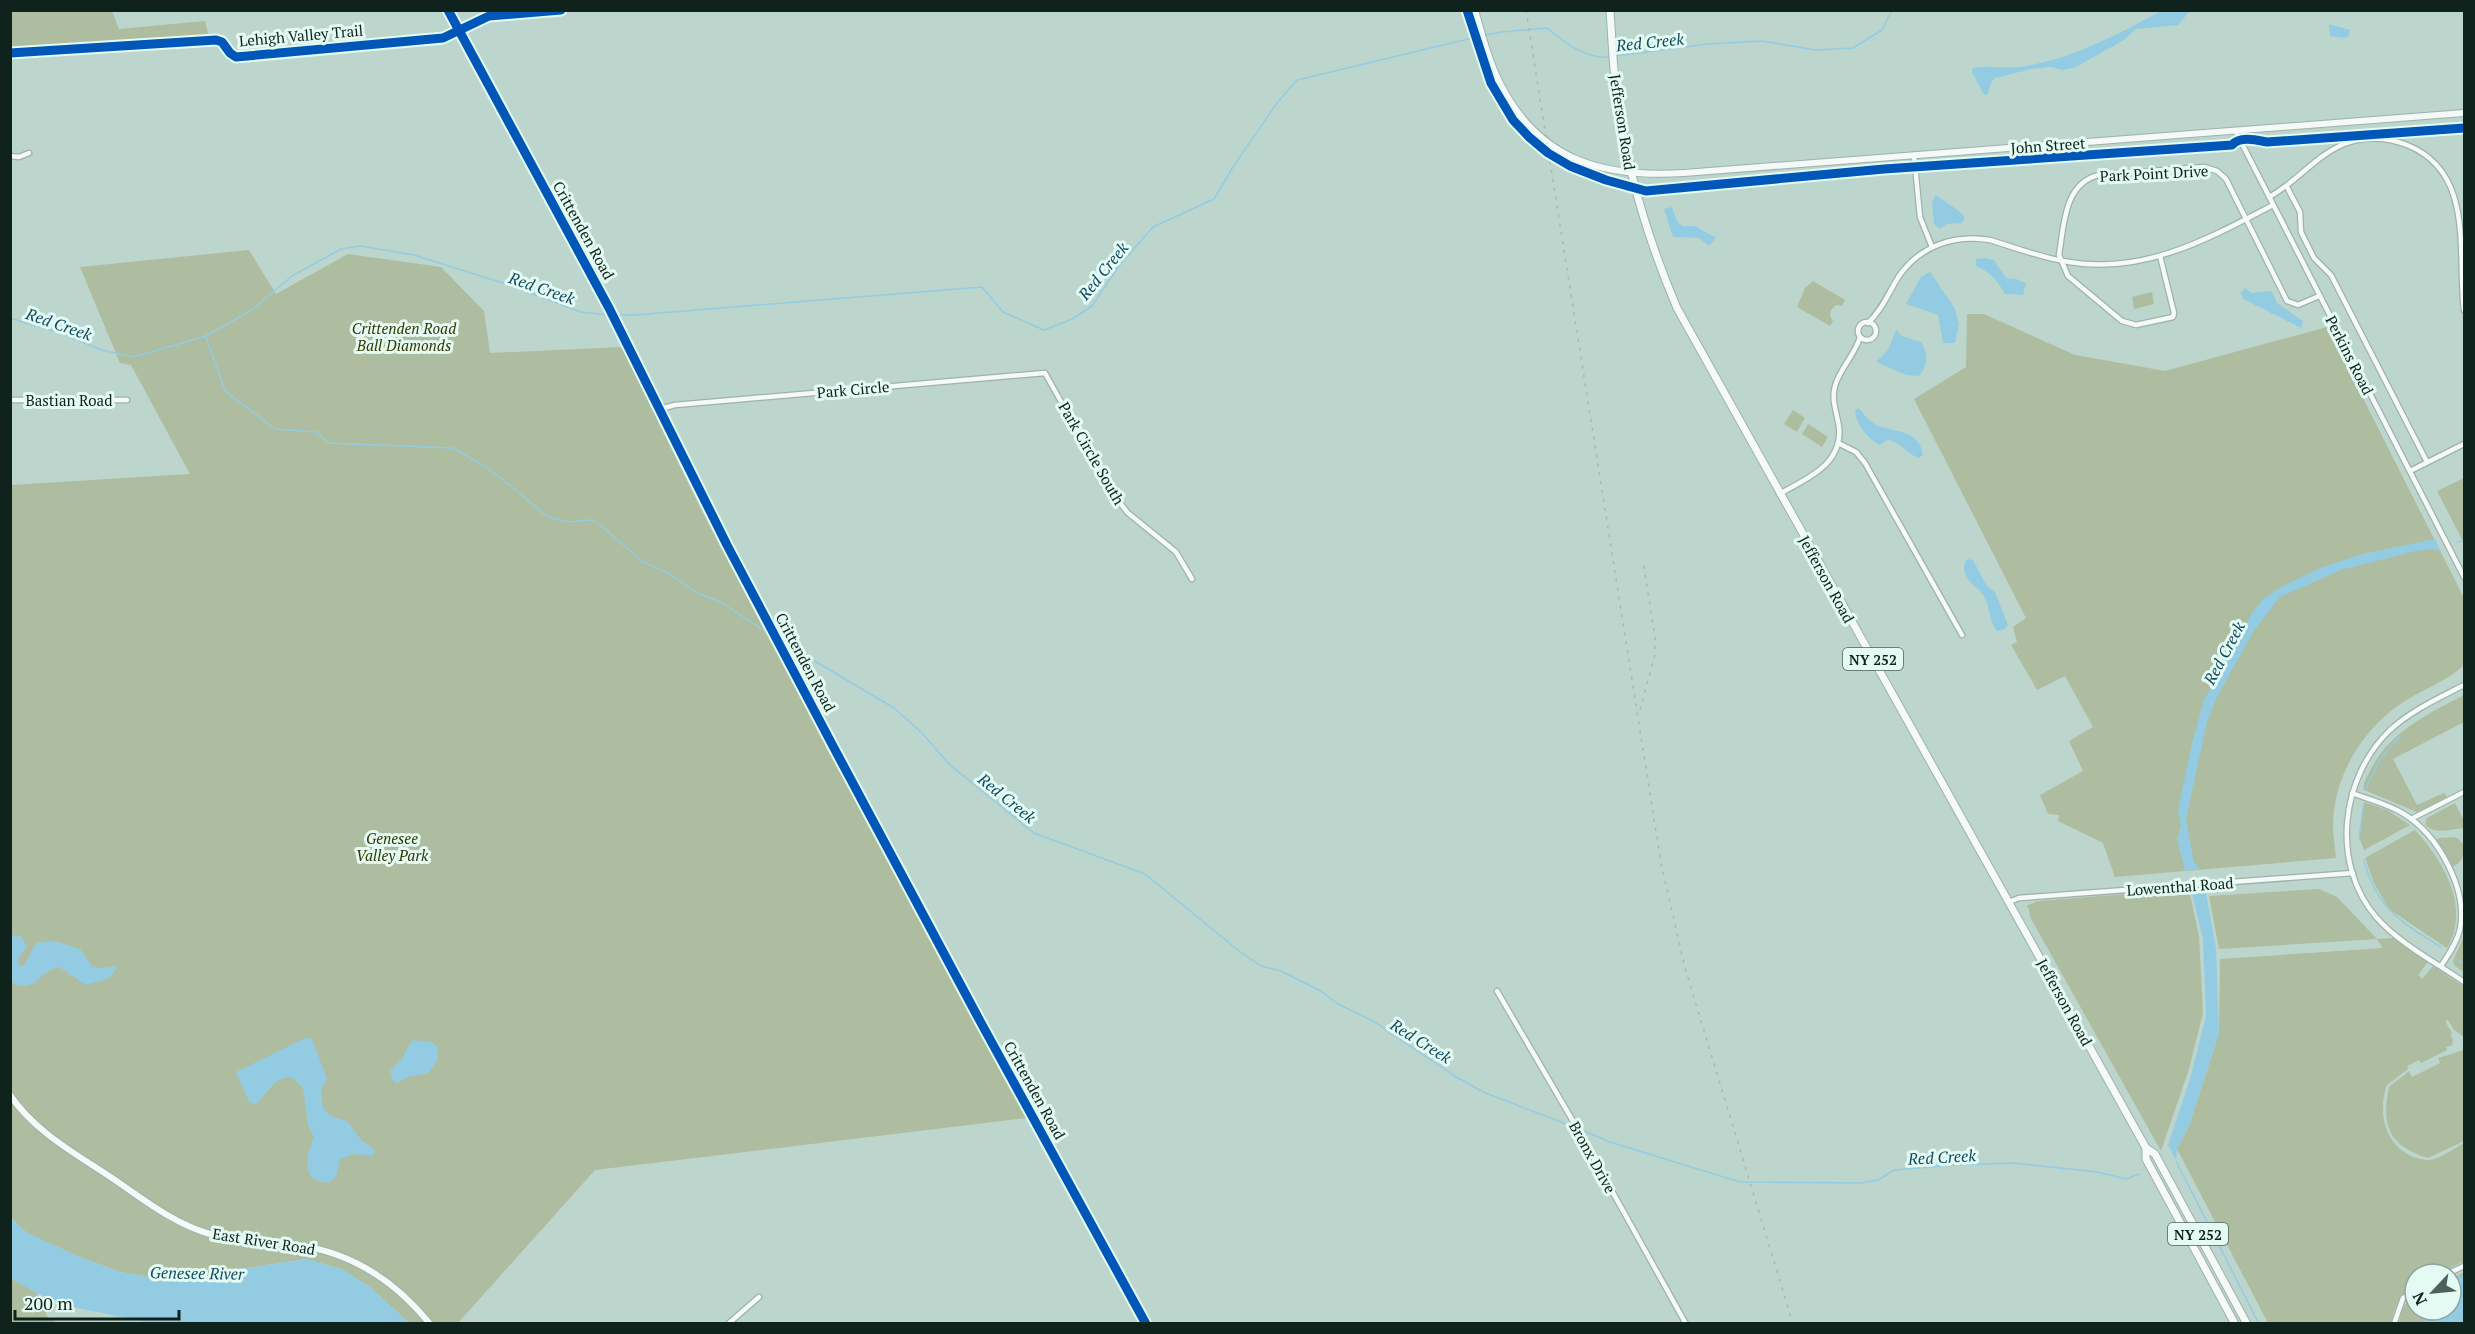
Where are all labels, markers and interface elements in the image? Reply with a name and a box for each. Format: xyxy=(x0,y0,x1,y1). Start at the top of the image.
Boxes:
street label: Lehigh Valley Trail xyxy=(238,20,364,50)
water label: Red Creek xyxy=(1614,27,1685,57)
street label: Jefferson Road xyxy=(1606,73,1640,171)
street label: John Street xyxy=(2010,132,2086,158)
street label: Park Point Drive xyxy=(2099,160,2209,186)
street label: Crittenden Road xyxy=(549,177,619,283)
water label: Red Creek xyxy=(1072,237,1133,305)
water label: Red Creek xyxy=(505,266,578,310)
water label: Red Creek xyxy=(22,302,95,346)
street label: Perkins Road xyxy=(2321,312,2379,398)
park label: Crittenden Road Ball Diamonds xyxy=(352,318,457,355)
street label: Park Circle xyxy=(816,376,890,402)
street label: Bastian Road xyxy=(26,390,112,410)
street label: Park Circle South xyxy=(1054,398,1130,508)
street label: Jefferson Road xyxy=(1795,532,1859,626)
street label: Crittenden Road xyxy=(771,609,841,715)
water label: Red Creek xyxy=(2198,618,2250,689)
road number: NY 252 xyxy=(1843,648,1903,670)
water label: Red Creek xyxy=(973,767,1041,828)
park label: Genesee Valley Park xyxy=(356,828,429,865)
street label: Lowenthal Road xyxy=(2126,872,2234,900)
street label: Jefferson Road xyxy=(2033,955,2097,1049)
water label: Red Creek xyxy=(1385,1013,1456,1069)
street label: Crittenden Road xyxy=(1000,1037,1070,1143)
street label: Bronx Drive xyxy=(1565,1117,1621,1197)
water label: Red Creek xyxy=(1906,1144,1977,1170)
street label: East River Road xyxy=(211,1223,317,1259)
road number: NY 252 xyxy=(2168,1223,2228,1245)
water label: Genesee River xyxy=(150,1261,245,1285)
north arrow xyxy=(2403,1262,2463,1322)
scale bar xyxy=(15,1283,178,1321)
text: N xyxy=(2407,1288,2432,1309)
text: 200 m xyxy=(24,1291,73,1315)

